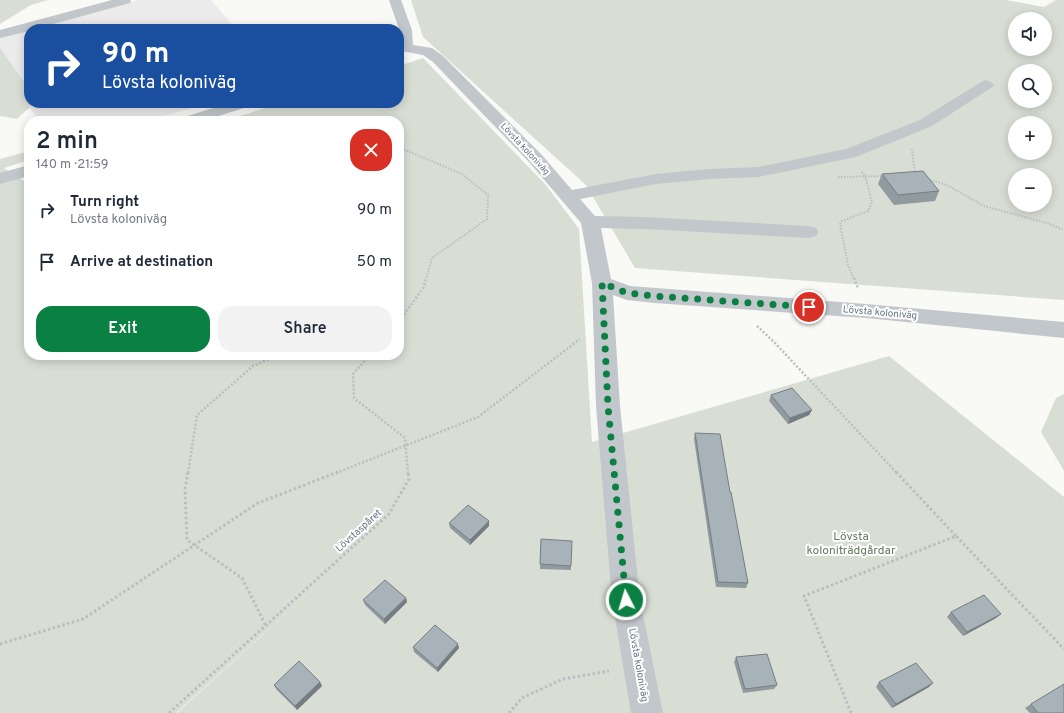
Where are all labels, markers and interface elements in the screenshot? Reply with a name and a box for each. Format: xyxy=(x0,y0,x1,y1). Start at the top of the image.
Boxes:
map controls xyxy=(1008,12,1052,212)
button: sound xyxy=(1008,12,1052,56)
text: 90 m xyxy=(102,37,169,73)
icon: right xyxy=(36,40,88,92)
button: search xyxy=(1008,64,1052,108)
text: Lövsta koloniväg xyxy=(102,72,236,95)
button: + xyxy=(1008,116,1052,160)
street label: Lövsta koloniväg xyxy=(498,121,552,177)
text: 2 min xyxy=(36,127,98,157)
button: close xyxy=(350,129,392,171)
text: 140 m · 21:59 xyxy=(36,157,109,173)
button: − xyxy=(1008,168,1052,212)
text: Turn right xyxy=(70,193,139,212)
icon: right xyxy=(36,199,58,221)
text: 90 m xyxy=(357,201,392,220)
text: Lövsta koloniväg xyxy=(70,212,167,228)
icon: arrive xyxy=(36,251,58,273)
text: Arrive at destination xyxy=(70,253,213,272)
text: 50 m xyxy=(357,253,392,272)
pin xyxy=(792,290,826,324)
icon: arrive xyxy=(798,296,820,318)
street label: Lövsta koloniväg xyxy=(842,303,918,323)
button: Exit xyxy=(36,306,210,352)
button: Share xyxy=(218,306,392,352)
street label: Lövstaspåret xyxy=(333,507,385,555)
park label: Lövsta koloniträdgårdar xyxy=(806,529,896,559)
position arrow xyxy=(605,579,647,621)
street label: Lövsta koloniväg xyxy=(625,627,651,703)

